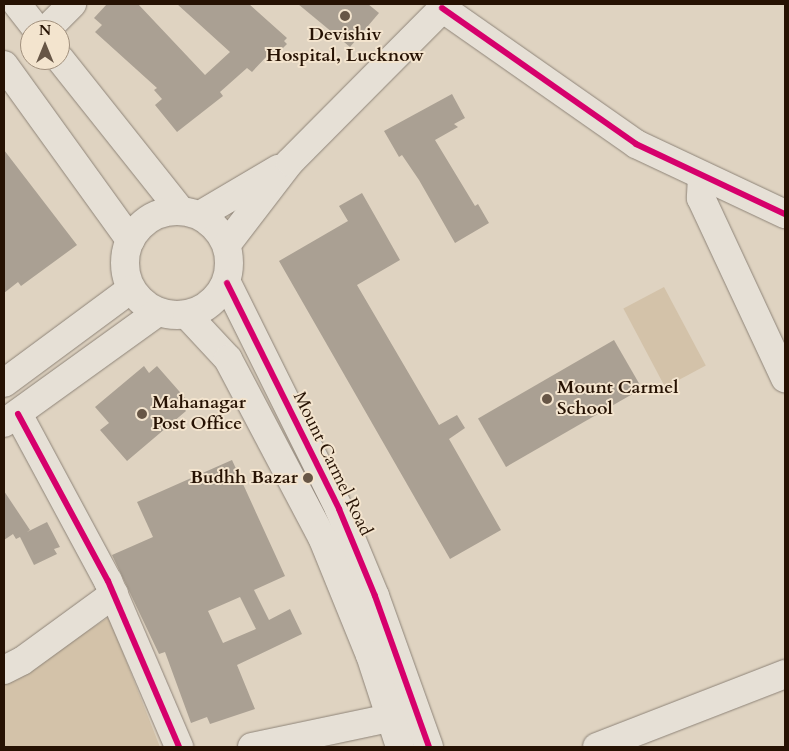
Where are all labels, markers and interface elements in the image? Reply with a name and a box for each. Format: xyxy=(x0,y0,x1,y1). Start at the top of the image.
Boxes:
marker: Devishiv Hospital, Lucknow xyxy=(338,9,352,23)
north arrow xyxy=(20,20,70,70)
text: N xyxy=(39,21,51,40)
place label: Devishiv Hospital, Lucknow xyxy=(266,25,424,68)
place label: Mount Carmel School xyxy=(557,378,679,420)
street label: Mount Carmel Road xyxy=(288,388,376,540)
place label: Mahanagar Post Office xyxy=(152,393,246,436)
marker: Mount Carmel School xyxy=(541,393,553,405)
marker: Mahanagar Post Office xyxy=(136,408,148,420)
place label: Budhh Bazar xyxy=(190,467,298,489)
marker: Budhh Bazar xyxy=(302,472,314,484)

